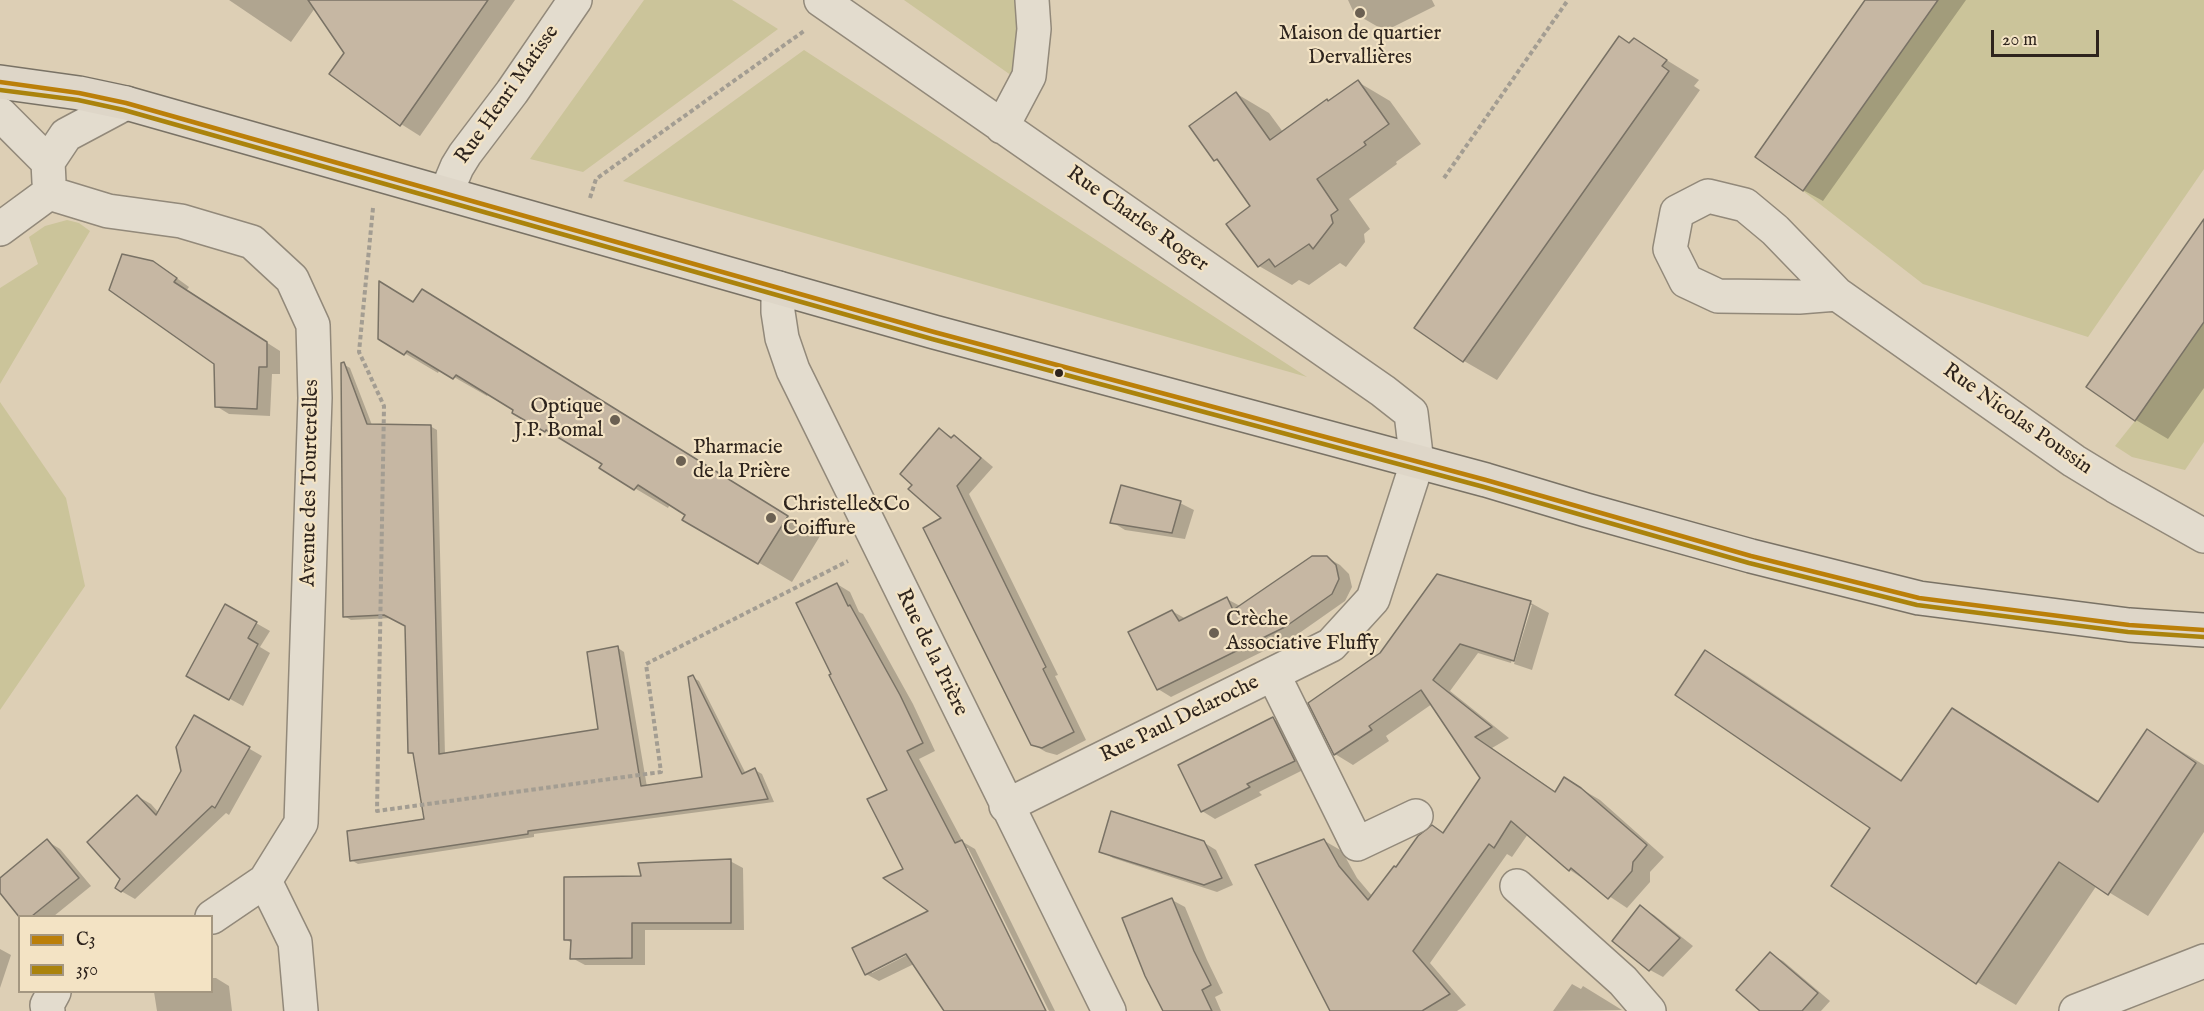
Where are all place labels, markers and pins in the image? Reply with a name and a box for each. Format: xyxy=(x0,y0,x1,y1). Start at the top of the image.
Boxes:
marker: Maison de quartier Dervallières xyxy=(1353,6,1367,20)
place label: Maison de quartier Dervallières xyxy=(1279,22,1441,72)
unlabelled marker xyxy=(1053,367,1065,379)
place label: Optique J.P. Bomal xyxy=(514,395,603,445)
marker: Optique J.P. Bomal xyxy=(608,413,622,427)
place label: Pharmacie de la Prière xyxy=(693,436,790,486)
marker: Pharmacie de la Prière xyxy=(674,454,688,468)
place label: Christelle&Co Coiffure xyxy=(783,493,910,543)
marker: Christelle&Co Coiffure xyxy=(764,511,778,525)
place label: Crèche Associative Fluffy xyxy=(1226,608,1379,658)
marker: Crèche Associative Fluffy xyxy=(1207,626,1221,640)

